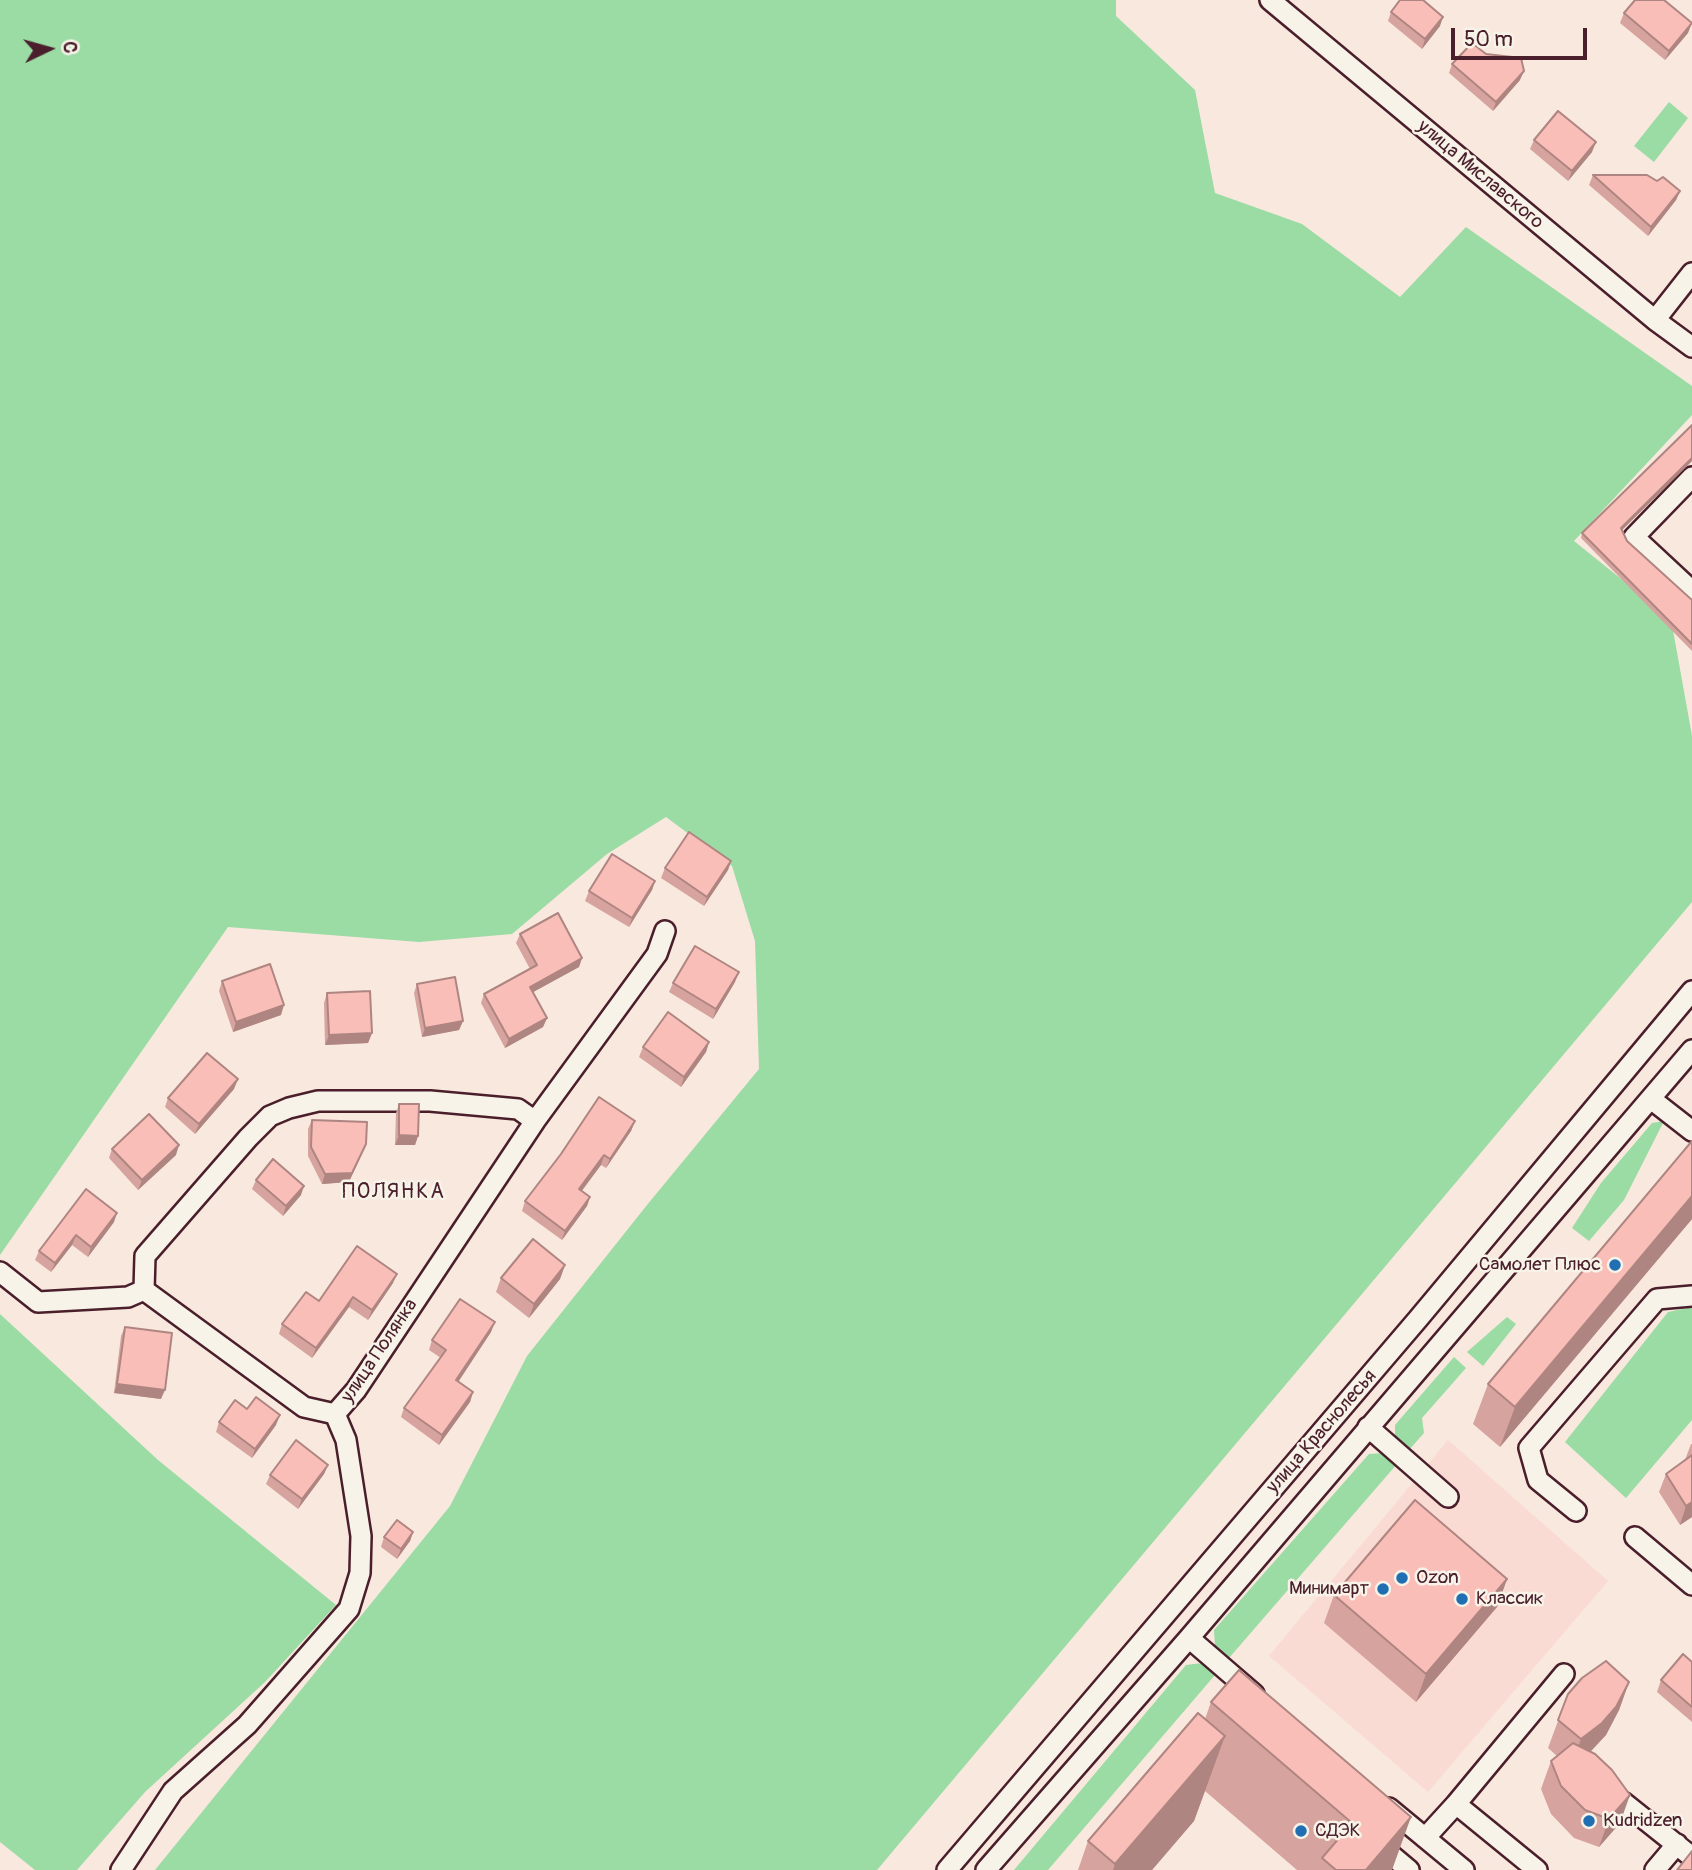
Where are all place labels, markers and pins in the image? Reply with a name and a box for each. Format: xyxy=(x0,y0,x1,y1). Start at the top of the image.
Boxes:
place label: Самолет Плюс xyxy=(1479,1254,1601,1276)
marker: Самолет Плюс xyxy=(1607,1257,1623,1273)
place label: Ozon xyxy=(1416,1567,1459,1589)
marker: Ozon xyxy=(1394,1570,1410,1586)
place label: Минимарт xyxy=(1289,1578,1369,1600)
marker: Минимарт xyxy=(1375,1581,1391,1597)
place label: Классик xyxy=(1476,1588,1543,1610)
marker: Классик xyxy=(1454,1591,1470,1607)
place label: Kudridzen xyxy=(1603,1810,1682,1832)
marker: Kudridzen xyxy=(1581,1813,1597,1829)
place label: СДЭК xyxy=(1315,1820,1360,1842)
marker: СДЭК xyxy=(1293,1823,1309,1839)

